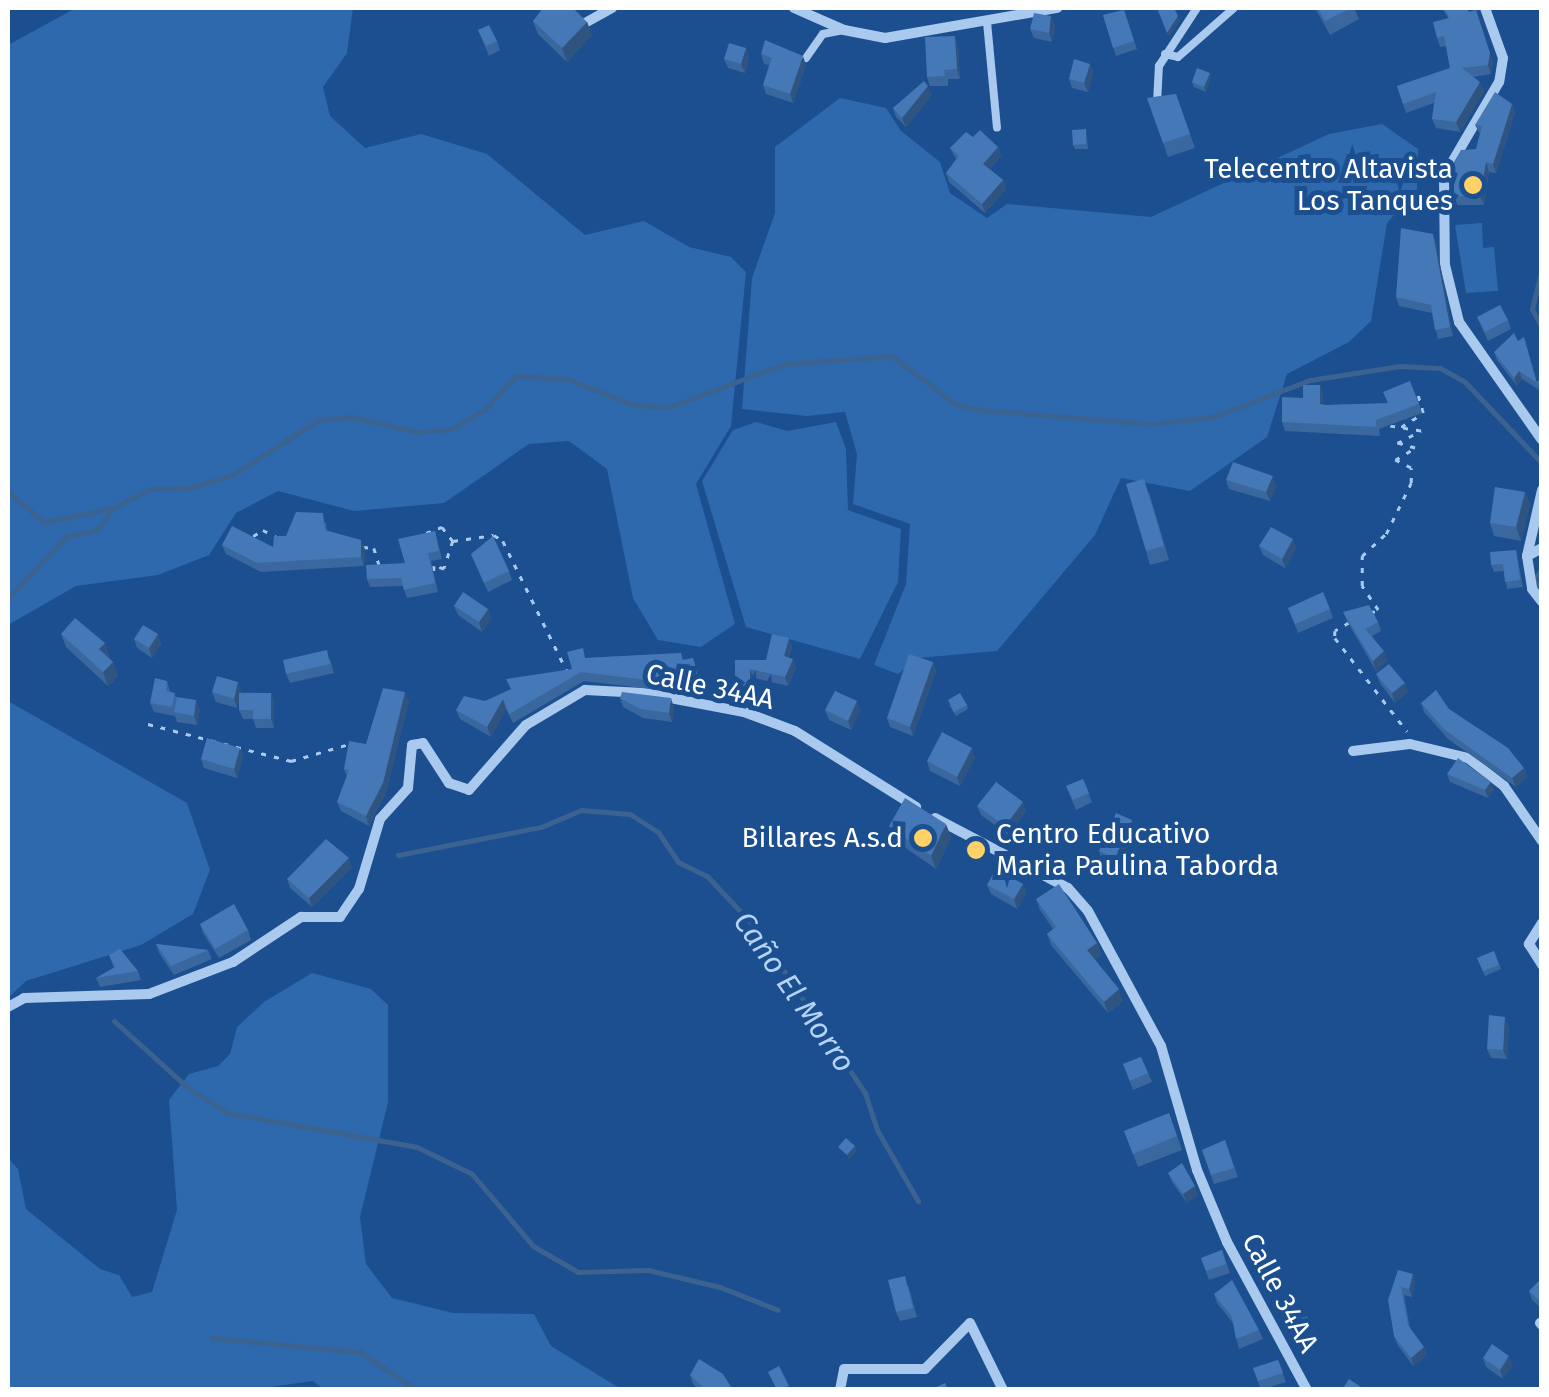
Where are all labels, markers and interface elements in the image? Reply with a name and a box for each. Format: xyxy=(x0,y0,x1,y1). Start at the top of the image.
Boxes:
place label: Telecentro Altavista Los Tanques xyxy=(1204,152,1453,218)
marker: Telecentro Altavista Los Tanques xyxy=(1462,174,1484,196)
street label: Calle 34AA xyxy=(643,657,777,717)
place label: Centro Educativo Maria Paulina Taborda xyxy=(996,817,1279,883)
place label: Billares A.s.d xyxy=(742,821,903,855)
marker: Billares A.s.d xyxy=(912,827,934,849)
marker: Centro Educativo Maria Paulina Taborda xyxy=(965,839,987,861)
water label: Caño El Morro xyxy=(725,905,863,1079)
street label: Calle 34AA xyxy=(1235,1228,1325,1358)

